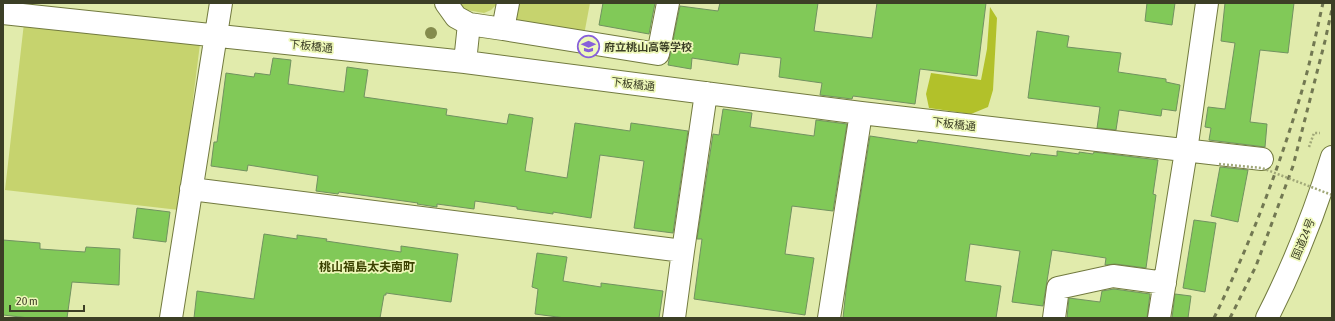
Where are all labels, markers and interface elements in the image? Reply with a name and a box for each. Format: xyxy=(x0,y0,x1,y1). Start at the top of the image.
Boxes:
school or university icon: 府立桃山高等学校 xyxy=(575,34,601,60)
street label: 下板橋通 xyxy=(288,38,334,54)
place label: 府立桃山高等学校 xyxy=(604,41,692,53)
street label: 下板橋通 xyxy=(610,75,656,93)
street label: 下板橋通 xyxy=(931,115,977,133)
street label: 国道24号 xyxy=(1289,217,1317,261)
district label: 桃山福島太夫南町 xyxy=(319,260,415,274)
scale bar xyxy=(10,287,84,313)
text: 20 m xyxy=(16,294,38,308)

